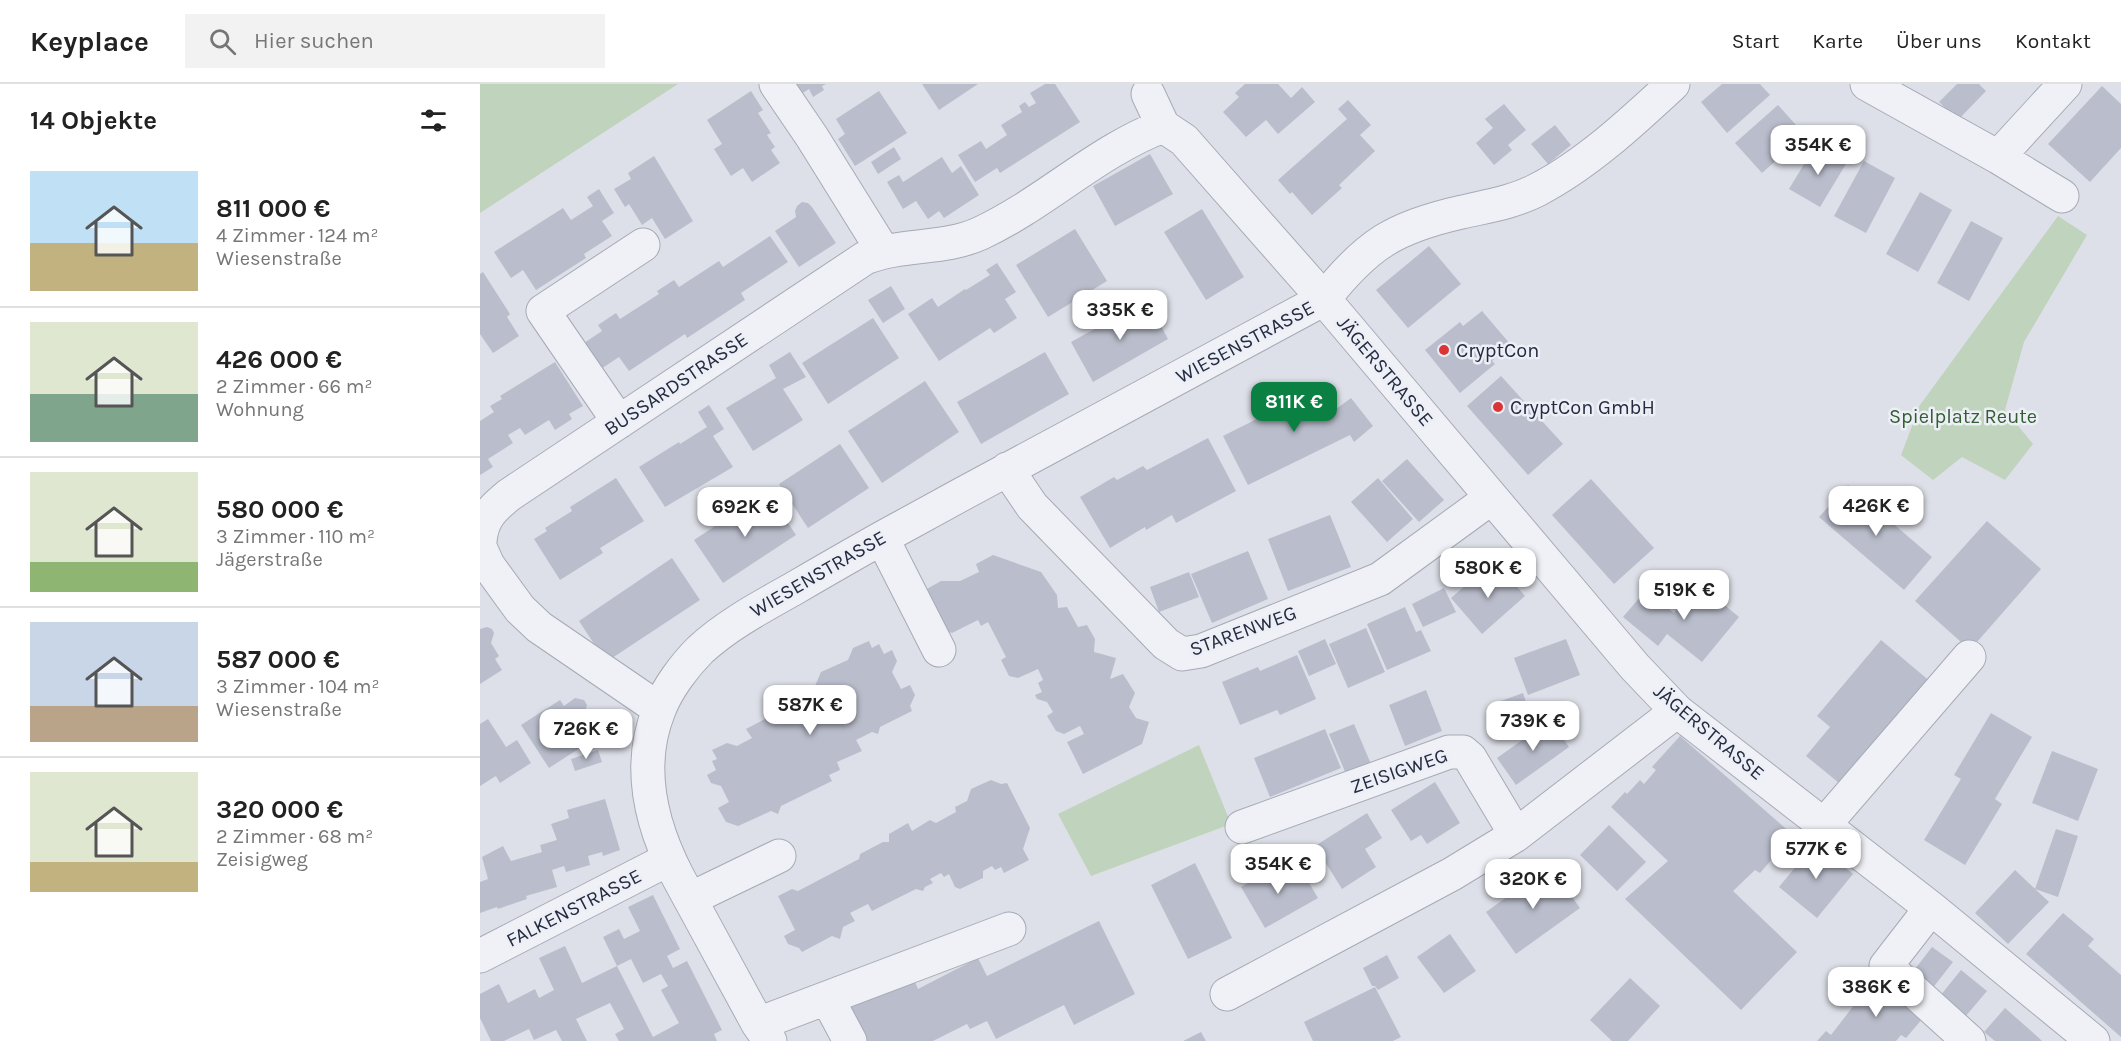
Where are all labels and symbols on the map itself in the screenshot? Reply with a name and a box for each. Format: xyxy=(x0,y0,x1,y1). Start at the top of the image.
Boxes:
pin: 354K € xyxy=(1769,125,1867,176)
pin: 335K € xyxy=(1071,290,1169,341)
street label: WIESENSTRASSE xyxy=(1172,296,1318,388)
street label: JÄGERSTRASSE xyxy=(1332,311,1438,431)
street label: BUSSARDSTRASSE xyxy=(600,328,752,440)
place label: CryptCon xyxy=(1456,339,1539,362)
marker: CryptCon xyxy=(1437,343,1451,357)
pin: 811K € xyxy=(1245,382,1343,433)
place label: CryptCon GmbH xyxy=(1510,396,1655,419)
marker: CryptCon GmbH xyxy=(1491,400,1505,414)
park label: Spielplatz Reute xyxy=(1889,405,2037,428)
pin: 426K € xyxy=(1827,486,1925,537)
pin: 692K € xyxy=(696,487,794,538)
street label: WIESENSTRASSE xyxy=(746,526,890,622)
pin: 580K € xyxy=(1439,548,1537,599)
pin: 519K € xyxy=(1635,570,1733,621)
street label: STARENWEG xyxy=(1186,601,1300,661)
street label: JÄGERSTRASSE xyxy=(1649,679,1769,785)
pin: 587K € xyxy=(761,685,859,736)
pin: 739K € xyxy=(1484,701,1582,752)
pin: 726K € xyxy=(537,709,635,760)
street label: ZEISIGWEG xyxy=(1347,744,1451,798)
pin: 577K € xyxy=(1767,829,1865,880)
pin: 354K € xyxy=(1229,844,1327,895)
pin: 320K € xyxy=(1484,859,1582,910)
street label: FALKENSTRASSE xyxy=(503,864,645,952)
pin: 386K € xyxy=(1827,967,1925,1018)

